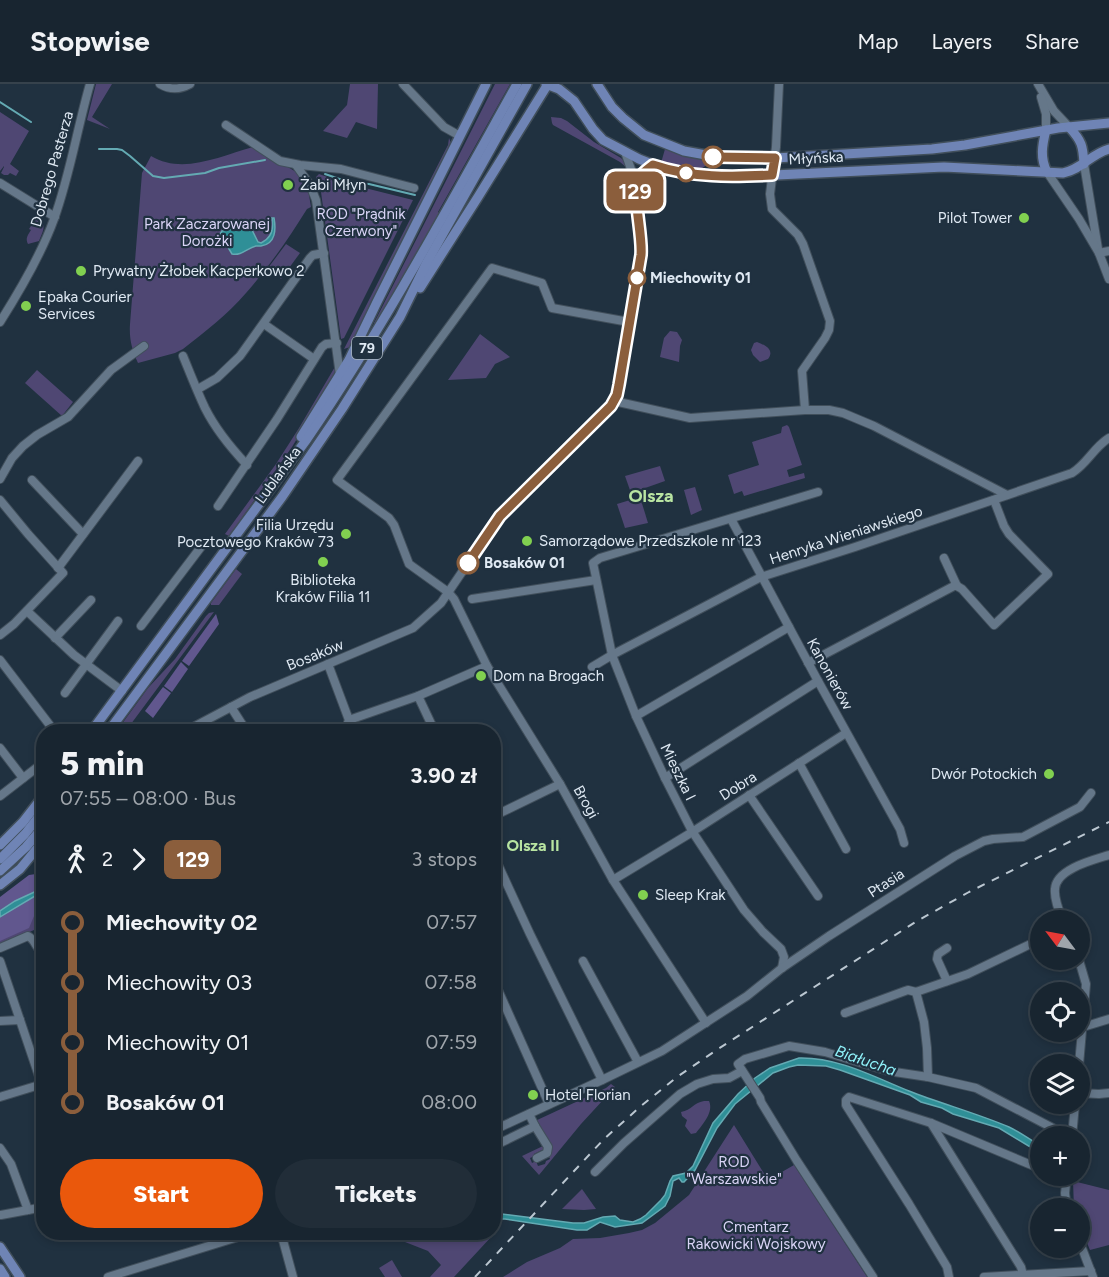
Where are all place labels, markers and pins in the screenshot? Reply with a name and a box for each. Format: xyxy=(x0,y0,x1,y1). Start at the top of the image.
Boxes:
unlabelled marker xyxy=(702,146,724,168)
unlabelled marker xyxy=(677,164,695,182)
place label: Żabi Młyn xyxy=(300,176,366,194)
marker: Żabi Młyn xyxy=(281,178,295,192)
place label: Pilot Tower xyxy=(938,209,1012,227)
marker: Pilot Tower xyxy=(1017,211,1031,225)
place label: Prywatny Żłobek Kacperkowo 2 xyxy=(93,262,305,280)
marker: Prywatny Żłobek Kacperkowo 2 xyxy=(74,264,88,278)
marker: Miechowity 01 xyxy=(628,269,646,287)
place label: Miechowity 01 xyxy=(650,269,751,287)
place label: Epaka Courier Services xyxy=(38,288,132,323)
marker: Epaka Courier Services xyxy=(19,299,33,313)
place label: Filia Urzędu Pocztowego Kraków 73 xyxy=(177,516,334,551)
marker: Filia Urzędu Pocztowego Kraków 73 xyxy=(339,527,353,541)
place label: Samorządowe Przedszkole nr 123 xyxy=(539,532,761,550)
marker: Samorządowe Przedszkole nr 123 xyxy=(520,534,534,548)
marker: Bosaków 01 xyxy=(457,552,479,574)
place label: Bosaków 01 xyxy=(484,554,565,572)
marker: Biblioteka Kraków Filia 11 xyxy=(316,555,330,569)
place label: Biblioteka Kraków Filia 11 xyxy=(275,571,371,606)
place label: Dom na Brogach xyxy=(493,667,604,685)
marker: Dom na Brogach xyxy=(474,669,488,683)
place label: Dwór Potockich xyxy=(931,765,1037,783)
marker: Dwór Potockich xyxy=(1042,767,1056,781)
place label: Sleep Krak xyxy=(655,886,726,904)
marker: Sleep Krak xyxy=(636,888,650,902)
place label: Hotel Florian xyxy=(545,1086,631,1104)
marker: Hotel Florian xyxy=(526,1088,540,1102)

